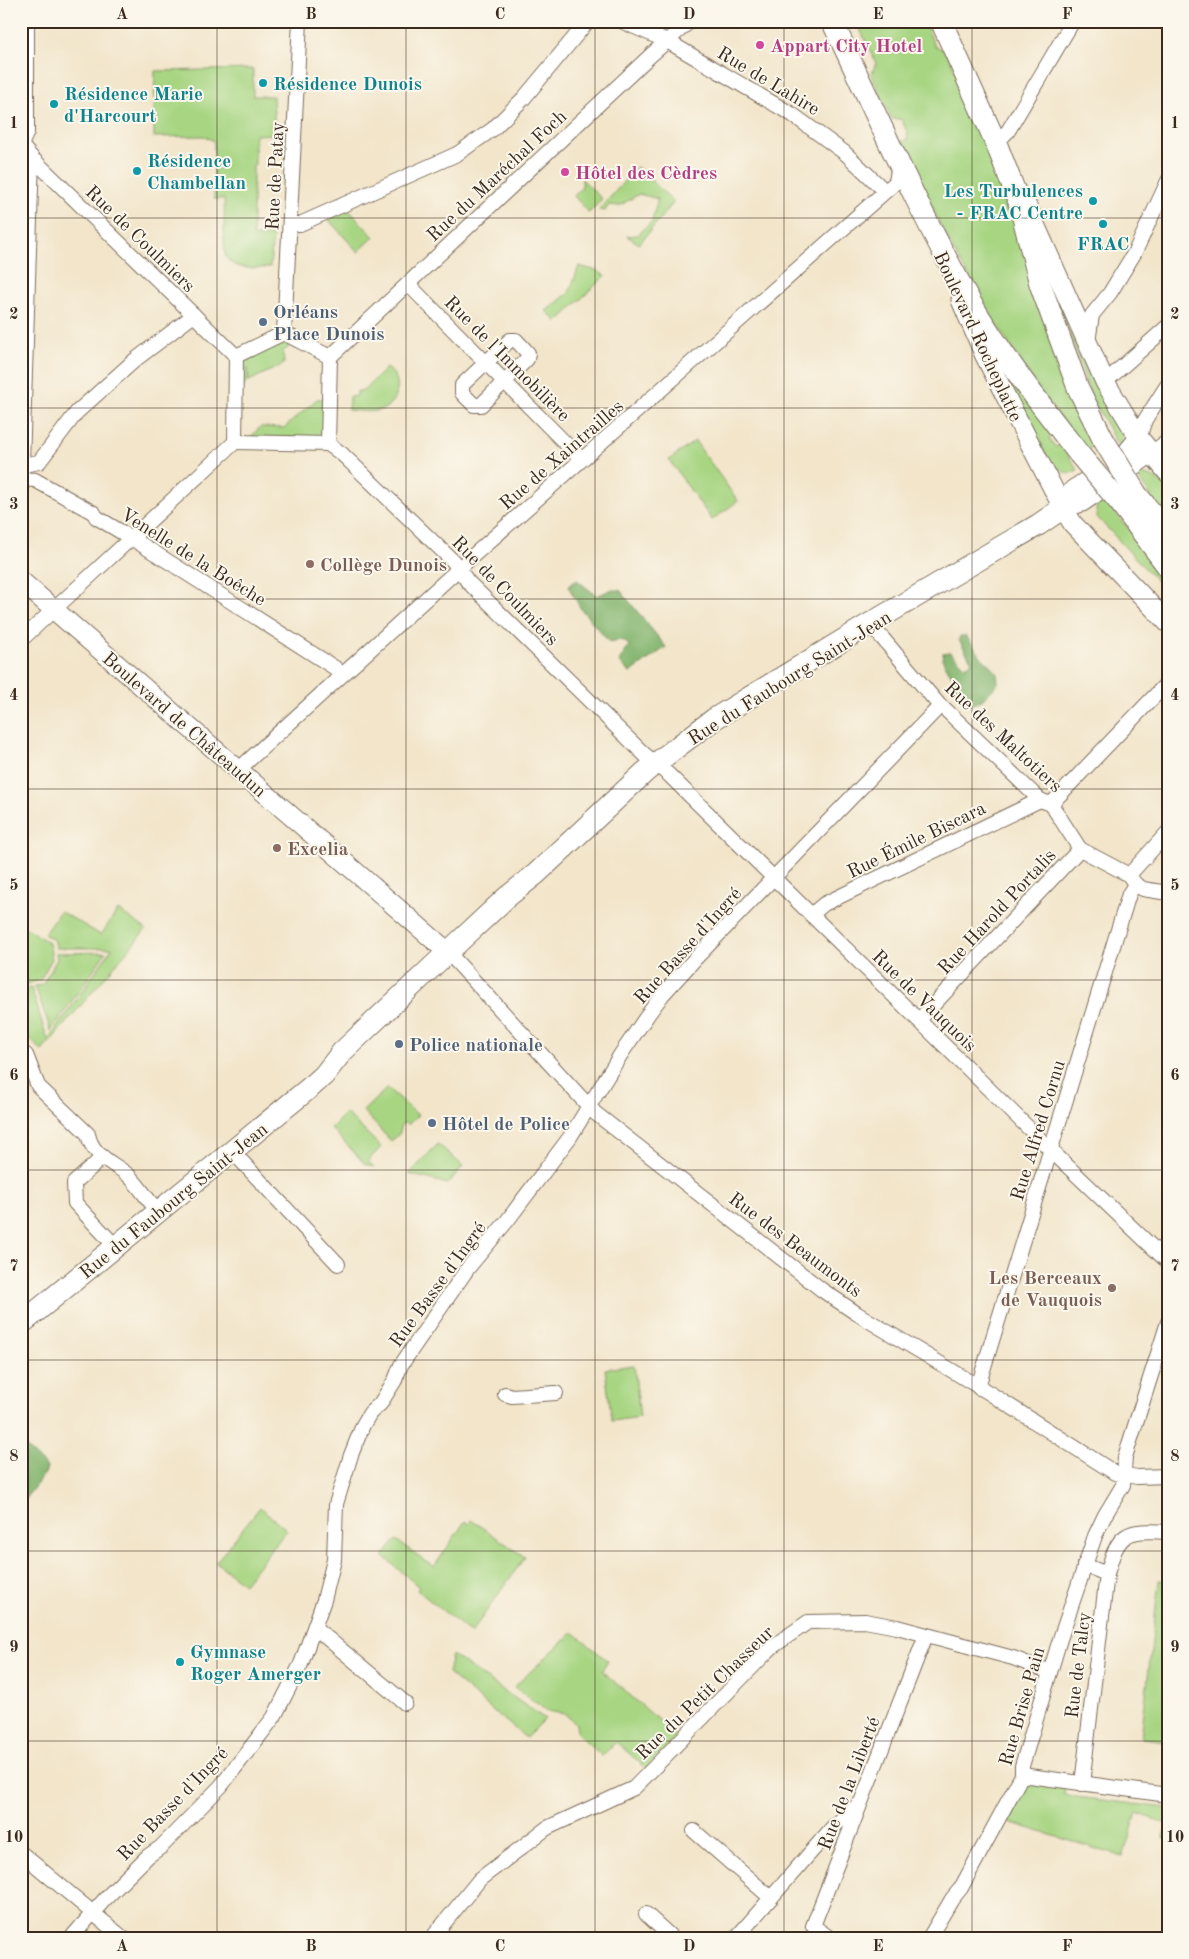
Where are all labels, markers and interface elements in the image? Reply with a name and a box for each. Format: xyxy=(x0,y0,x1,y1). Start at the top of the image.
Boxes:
text: A xyxy=(116,7,128,23)
text: B xyxy=(305,7,317,23)
text: C xyxy=(495,7,505,23)
text: D xyxy=(683,7,695,23)
text: E xyxy=(872,7,884,23)
text: F xyxy=(1062,7,1073,23)
place label: Appart City Hotel xyxy=(770,38,923,57)
marker: Appart City Hotel xyxy=(754,39,766,51)
street label: Rue de Lahire xyxy=(713,44,822,120)
place label: Résidence Dunois xyxy=(273,76,422,95)
marker: Résidence Dunois xyxy=(257,77,269,89)
place label: Résidence Marie d'Harcourt xyxy=(64,86,203,127)
marker: Résidence Marie d'Harcourt xyxy=(48,98,60,110)
street label: Rue du Maréchal Foch xyxy=(424,107,571,246)
text: 1 xyxy=(9,116,19,132)
text: 1 xyxy=(1170,116,1180,132)
street label: Rue de Patay xyxy=(264,121,289,231)
place label: Résidence Chambellan xyxy=(147,153,246,194)
marker: Résidence Chambellan xyxy=(131,165,143,177)
place label: Hôtel des Cèdres xyxy=(575,165,717,184)
marker: Hôtel des Cèdres xyxy=(559,166,571,178)
street label: Rue de Coulmiers xyxy=(81,183,198,297)
place label: Les Turbulences - FRAC Centre xyxy=(944,183,1083,224)
marker: Les Turbulences - FRAC Centre xyxy=(1087,195,1099,207)
marker: FRAC xyxy=(1097,218,1109,230)
place label: FRAC xyxy=(1077,236,1129,255)
street label: Boulevard Rocheplatte xyxy=(929,249,1024,425)
street label: Rue de l'Immobilière xyxy=(440,293,573,426)
place label: Orléans Place Dunois xyxy=(273,304,384,345)
text: 2 xyxy=(9,307,19,323)
text: 2 xyxy=(1170,307,1180,323)
marker: Orléans Place Dunois xyxy=(257,316,269,328)
street label: Rue de Xaintrailles xyxy=(497,397,628,515)
text: 3 xyxy=(9,497,19,513)
text: 3 xyxy=(1170,497,1180,513)
street label: Venelle de la Boêche xyxy=(117,506,269,611)
street label: Rue de Coulmiers xyxy=(447,533,561,650)
place label: Collège Dunois xyxy=(320,557,447,576)
marker: Collège Dunois xyxy=(304,558,316,570)
street label: Rue du Faubourg Saint-Jean xyxy=(685,609,895,750)
street label: Boulevard de Châteaudun xyxy=(98,650,269,802)
street label: Rue des Maltotiers xyxy=(940,679,1065,797)
text: 4 xyxy=(9,688,19,704)
text: 4 xyxy=(1170,688,1180,704)
street label: Rue Émile Biscara xyxy=(843,796,990,883)
place label: Excelia xyxy=(287,841,349,860)
marker: Excelia xyxy=(271,842,283,854)
street label: Rue Harold Portalis xyxy=(935,846,1061,979)
text: 5 xyxy=(9,878,19,894)
text: 5 xyxy=(1170,878,1180,894)
street label: Rue Basse d'Ingré xyxy=(632,885,746,1009)
street label: Rue de Vauquois xyxy=(867,947,979,1056)
place label: Police nationale xyxy=(409,1037,543,1056)
marker: Police nationale xyxy=(393,1038,405,1050)
street label: Rue Alfred Cornu xyxy=(1009,1058,1070,1203)
text: 6 xyxy=(9,1068,19,1084)
text: 6 xyxy=(1170,1068,1180,1084)
place label: Hôtel de Police xyxy=(442,1116,570,1135)
marker: Hôtel de Police xyxy=(426,1117,438,1129)
street label: Rue du Faubourg Saint-Jean xyxy=(77,1120,272,1284)
street label: Rue des Beaumonts xyxy=(724,1190,865,1302)
street label: Rue Basse d'Ingré xyxy=(387,1219,491,1352)
text: 7 xyxy=(9,1259,19,1275)
text: 7 xyxy=(1170,1259,1180,1275)
place label: Les Berceaux de Vauquois xyxy=(988,1270,1102,1311)
marker: Les Berceaux de Vauquois xyxy=(1106,1282,1118,1294)
text: 8 xyxy=(9,1449,19,1465)
text: 8 xyxy=(1170,1449,1180,1465)
street label: Rue de Talcy xyxy=(1064,1611,1095,1720)
street label: Rue du Petit Chasseur xyxy=(633,1623,778,1764)
text: 9 xyxy=(9,1640,19,1656)
text: 9 xyxy=(1170,1640,1180,1656)
place label: Gymnase Roger Amerger xyxy=(190,1644,321,1685)
street label: Rue Brise Pain xyxy=(997,1645,1049,1768)
marker: Gymnase Roger Amerger xyxy=(174,1656,186,1668)
street label: Rue de la Liberté xyxy=(816,1715,884,1853)
street label: Rue Basse d'Ingré xyxy=(115,1744,233,1865)
text: 10 xyxy=(5,1830,23,1846)
text: 10 xyxy=(1166,1830,1184,1846)
text: A xyxy=(116,1939,128,1955)
text: B xyxy=(305,1939,317,1955)
text: C xyxy=(495,1939,505,1955)
text: D xyxy=(683,1939,695,1955)
text: E xyxy=(872,1939,884,1955)
text: F xyxy=(1062,1939,1073,1955)

